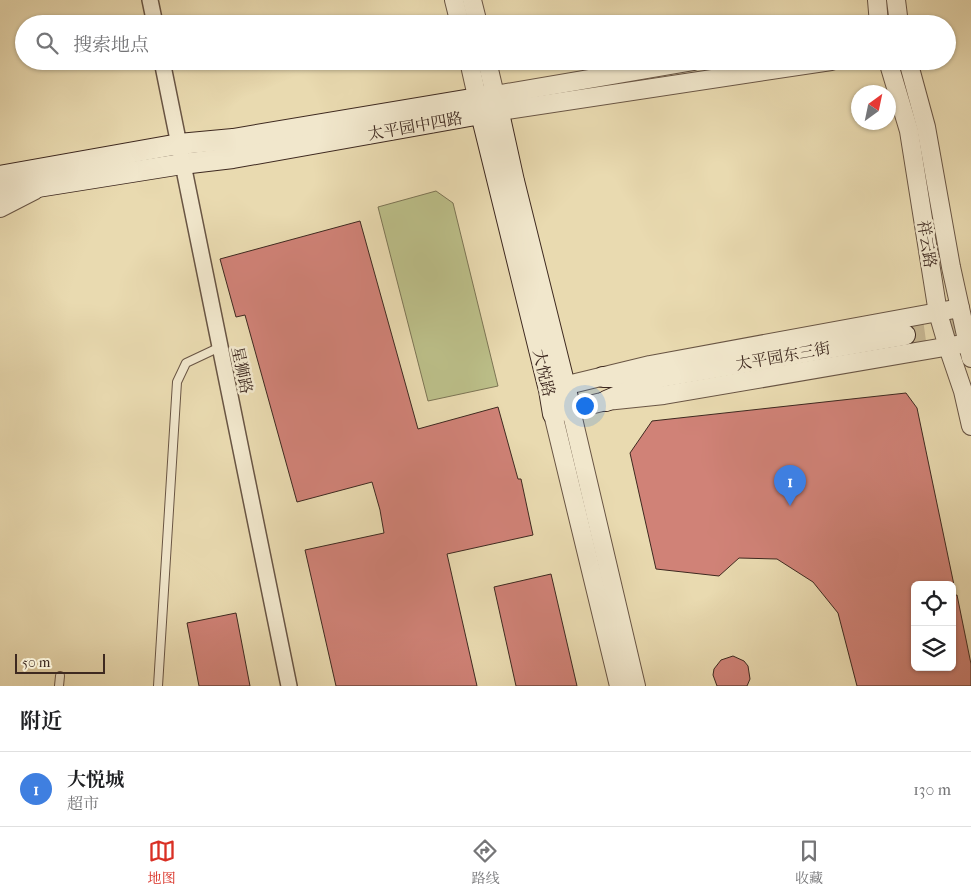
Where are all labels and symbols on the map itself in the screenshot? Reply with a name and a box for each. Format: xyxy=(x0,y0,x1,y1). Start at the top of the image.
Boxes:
north arrow xyxy=(851,85,896,130)
street label: 太平园中四路 xyxy=(366,108,464,144)
street label: 祥云路 xyxy=(914,219,940,269)
street label: 太平园东三街 xyxy=(734,338,832,374)
street label: 星狮路 xyxy=(228,345,256,395)
street label: 大悦路 xyxy=(529,347,559,399)
your location xyxy=(572,393,598,419)
pin: 1 xyxy=(774,465,806,506)
scale bar xyxy=(15,651,105,674)

